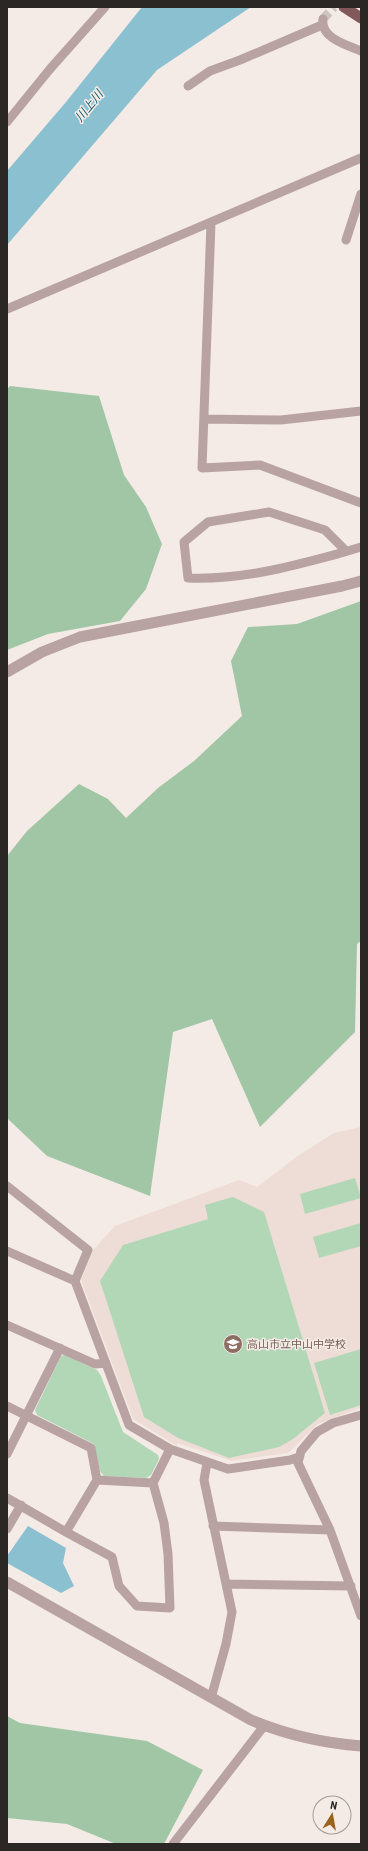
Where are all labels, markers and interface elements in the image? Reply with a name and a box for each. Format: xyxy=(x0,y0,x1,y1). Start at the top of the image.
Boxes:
water label: 川上川 xyxy=(72,86,107,124)
school or university icon: 高山市立中山中学校 xyxy=(222,1333,244,1355)
place label: 高山市立中山中学校 xyxy=(247,1338,346,1351)
north arrow xyxy=(312,1795,352,1835)
text: N xyxy=(329,1799,339,1813)

